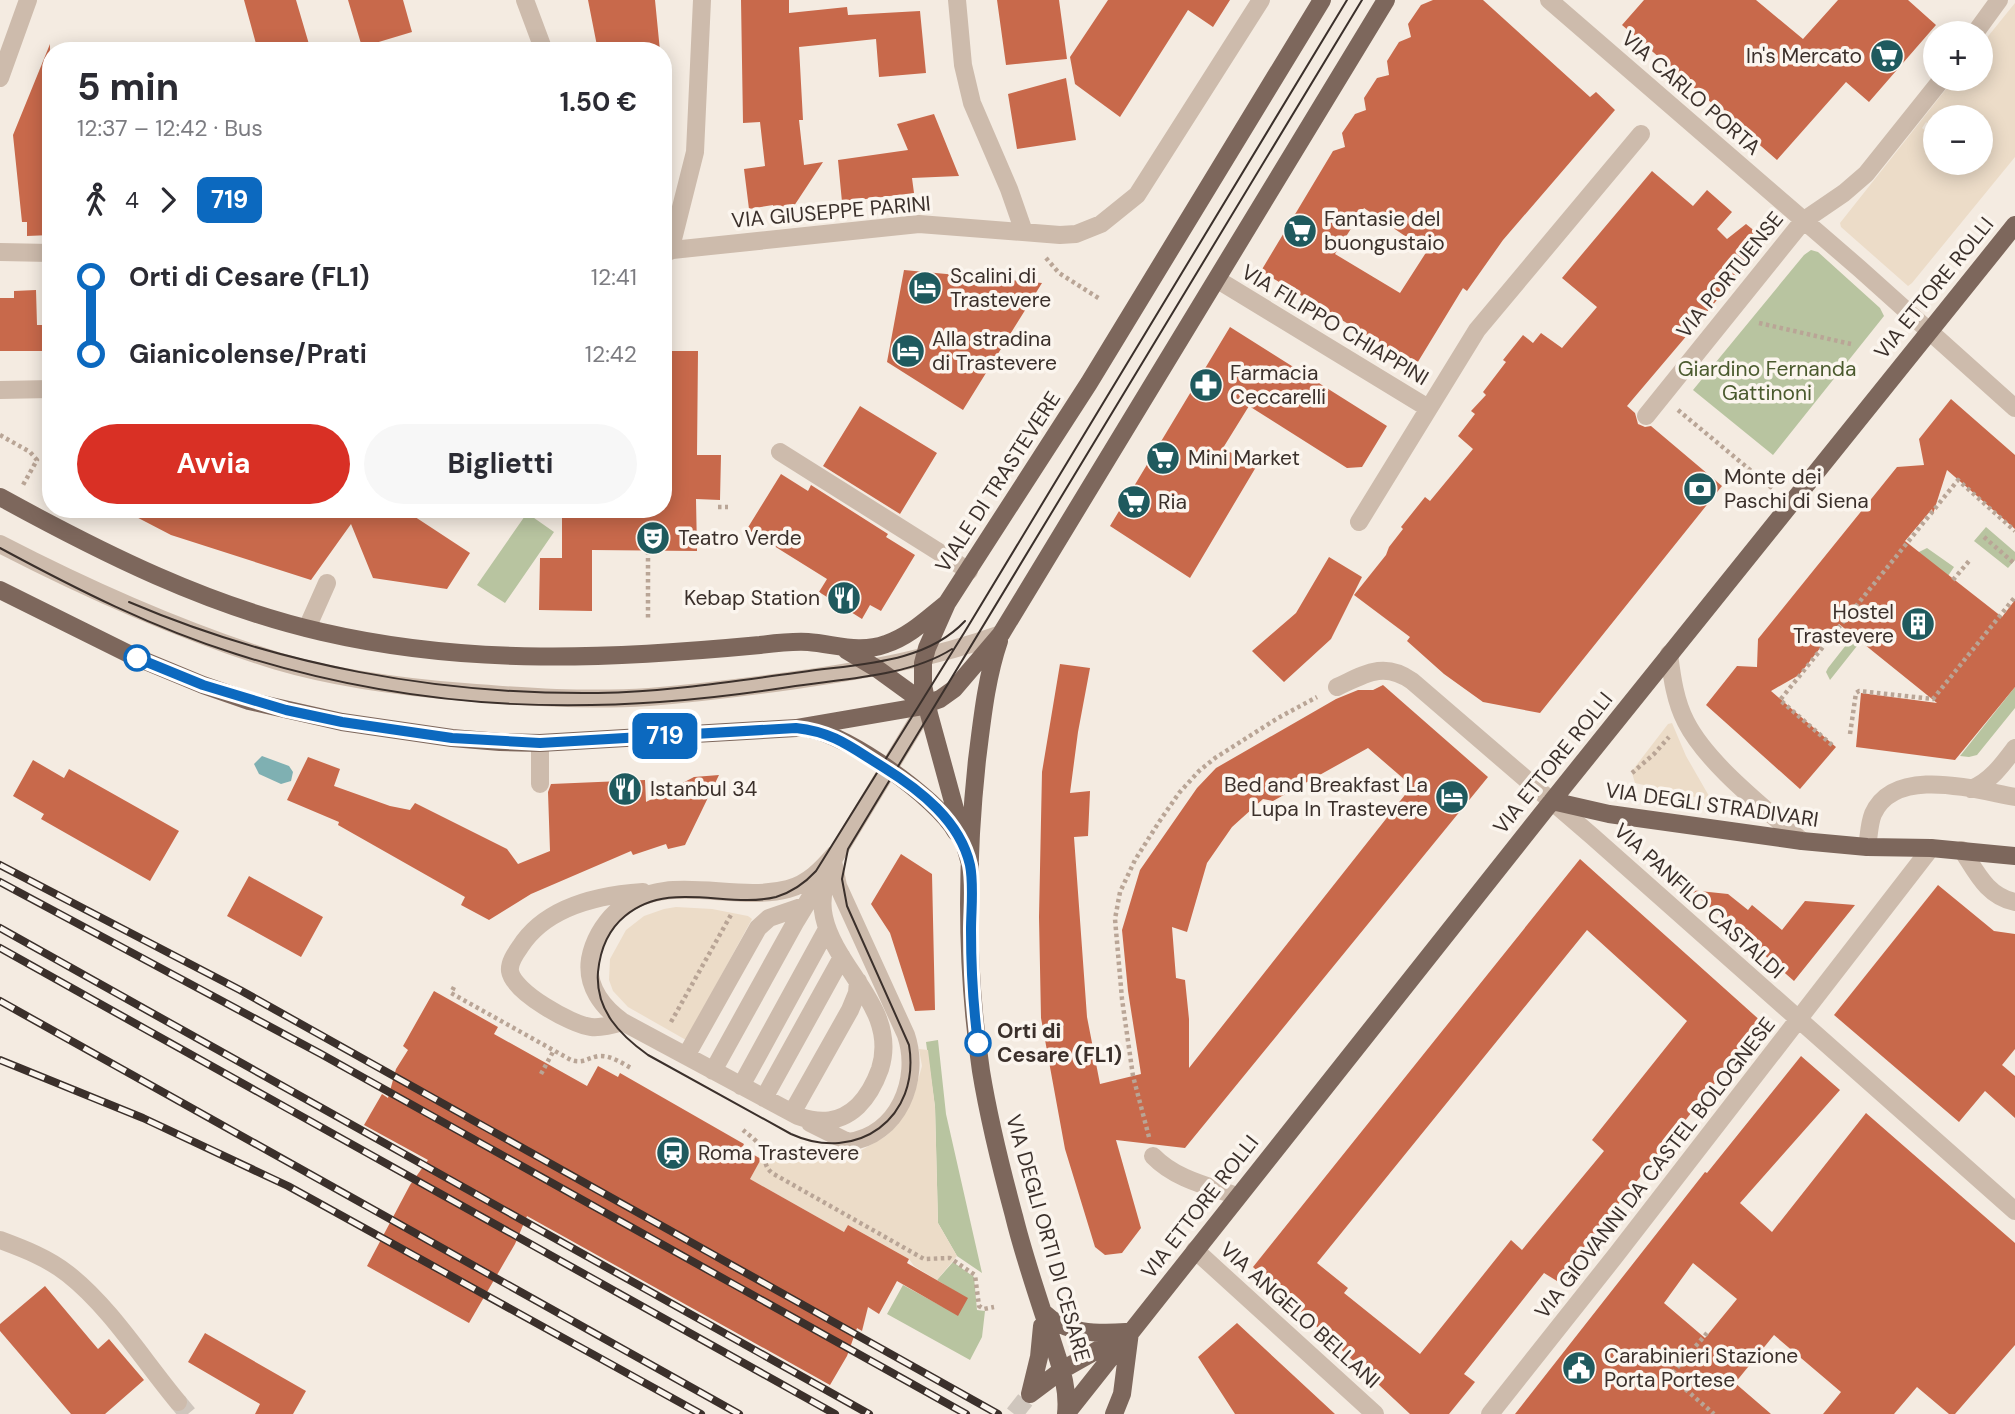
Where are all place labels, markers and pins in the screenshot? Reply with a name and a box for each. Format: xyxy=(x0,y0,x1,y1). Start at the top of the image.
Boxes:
supermarket icon: In's Mercato xyxy=(1868,37,1906,75)
place label: In's Mercato xyxy=(1746,42,1862,70)
place label: Fantasie del buongustaio xyxy=(1324,205,1445,257)
supermarket icon: Fantasie del buongustaio xyxy=(1281,212,1319,250)
place label: Scalini di Trastevere xyxy=(950,262,1051,314)
hotel icon: Scalini di Trastevere xyxy=(906,269,944,307)
place label: Alla stradina di Trastevere xyxy=(932,325,1057,377)
hotel icon: Alla stradina di Trastevere xyxy=(889,332,927,370)
place label: Farmacia Ceccarelli xyxy=(1230,359,1326,411)
pharmacy icon: Farmacia Ceccarelli xyxy=(1187,366,1225,404)
supermarket icon: Mini Market xyxy=(1144,439,1182,477)
place label: Mini Market xyxy=(1188,444,1300,472)
place label: Monte dei Paschi di Siena xyxy=(1724,463,1869,515)
bank icon: Monte dei Paschi di Siena xyxy=(1681,470,1719,508)
supermarket icon: Ria xyxy=(1115,483,1153,521)
place label: Ria xyxy=(1158,488,1187,516)
theatre icon: Teatro Verde xyxy=(634,519,672,557)
place label: Teatro Verde xyxy=(678,524,802,552)
restaurant icon: Kebap Station xyxy=(825,579,863,617)
place label: Kebap Station xyxy=(684,584,820,612)
place label: Hostel Trastevere xyxy=(1793,598,1894,650)
building icon: Hostel Trastevere xyxy=(1899,605,1937,643)
unlabelled marker xyxy=(124,645,150,671)
restaurant icon: Istanbul 34 xyxy=(606,770,644,808)
place label: Bed and Breakfast La Lupa In Trastevere xyxy=(1224,771,1428,823)
place label: Istanbul 34 xyxy=(650,775,758,803)
hotel icon: Bed and Breakfast La Lupa In Trastevere xyxy=(1433,778,1471,816)
place label: Orti di Cesare (FL1) xyxy=(997,1017,1122,1069)
marker: Orti di Cesare (FL1) xyxy=(965,1030,991,1056)
station icon: Roma Trastevere xyxy=(654,1134,692,1172)
place label: Roma Trastevere xyxy=(698,1139,859,1167)
place label: Carabinieri Stazione Porta Portese xyxy=(1604,1342,1798,1394)
public building icon: Carabinieri Stazione Porta Portese xyxy=(1560,1349,1598,1387)

